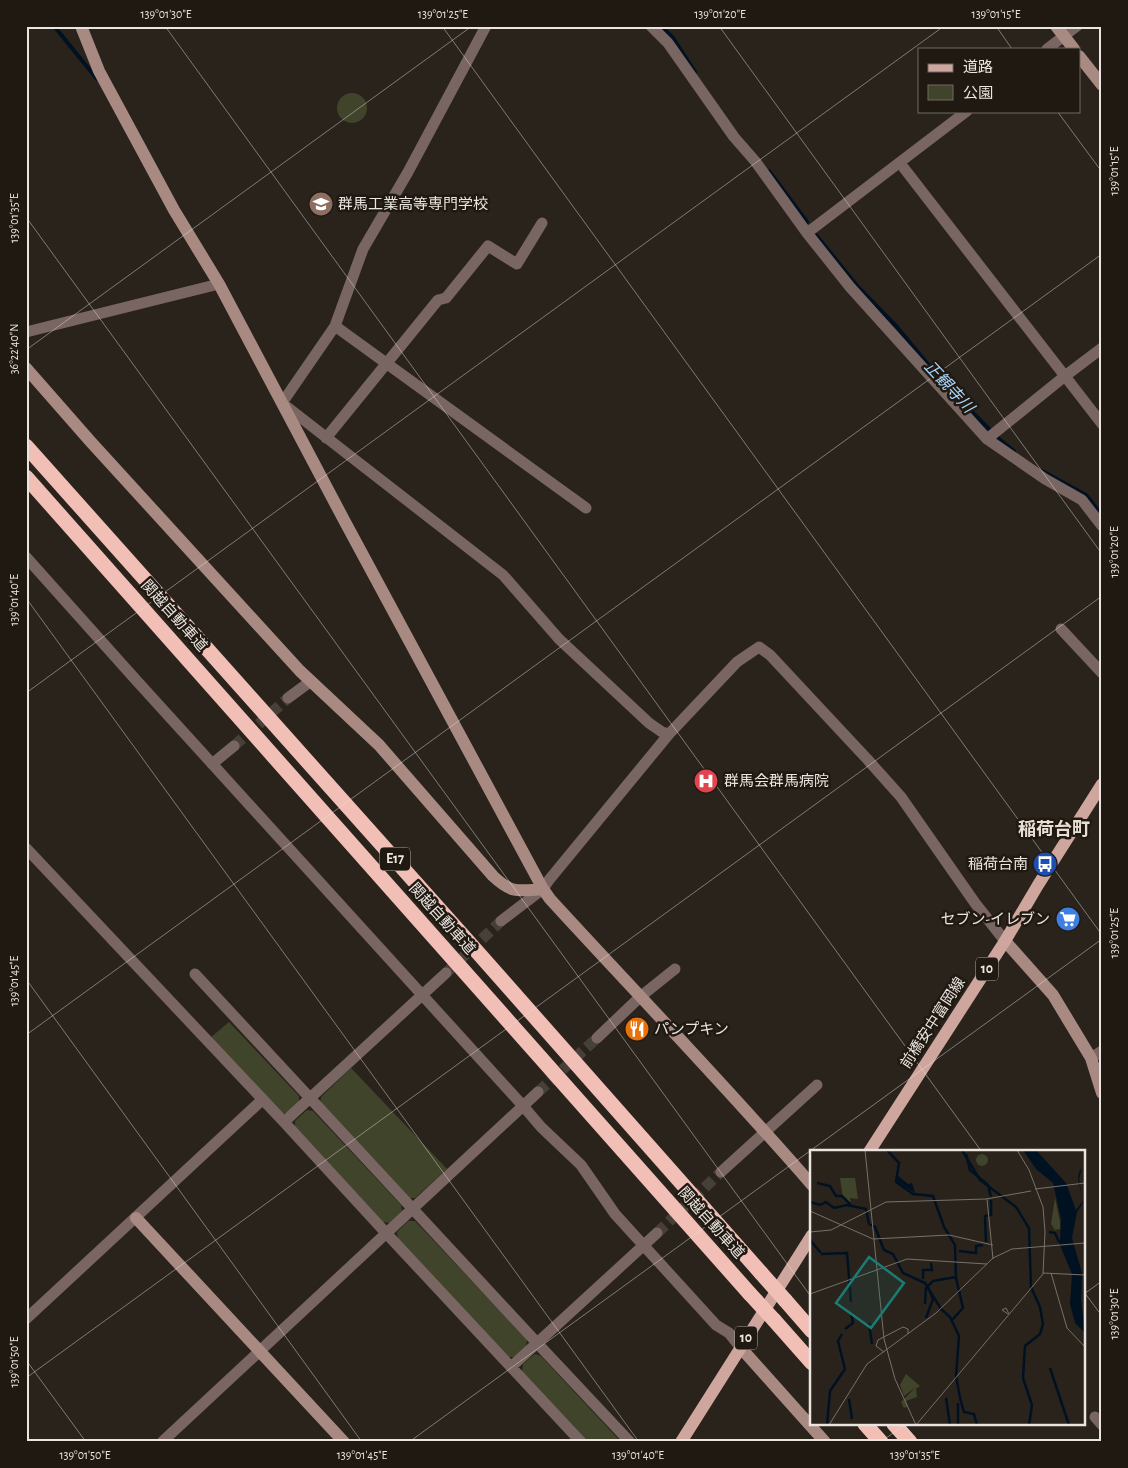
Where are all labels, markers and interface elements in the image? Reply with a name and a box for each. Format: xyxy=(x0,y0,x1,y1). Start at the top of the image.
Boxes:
text: 139°01'30"E xyxy=(140,8,192,20)
text: 139°01'25"E xyxy=(418,8,468,20)
text: 139°01'20"E xyxy=(694,8,746,20)
text: 139°01'15"E xyxy=(972,8,1021,20)
legend xyxy=(918,48,1080,112)
text: 道路 xyxy=(963,59,993,75)
text: 公園 xyxy=(963,85,993,101)
text: 139°01'15"E xyxy=(1108,146,1120,195)
school or university icon: 群馬工業高等専門学校 xyxy=(308,191,334,217)
text: 139°01'35"E xyxy=(8,193,20,243)
place label: 群馬工業高等専門学校 xyxy=(338,196,488,212)
text: 36°22'40"N xyxy=(8,324,20,374)
water label: 正観寺川 xyxy=(921,357,979,417)
text: 139°01'20"E xyxy=(1108,526,1120,578)
text: 139°01'40"E xyxy=(8,574,20,626)
street label: 関越自動車道 xyxy=(138,577,210,654)
hospital icon: 群馬会群馬病院 xyxy=(693,768,719,794)
place label: 群馬会群馬病院 xyxy=(724,773,829,789)
district label: 稲荷台町 xyxy=(1018,819,1090,839)
road number: E17 xyxy=(380,848,410,871)
bus stop icon: 稲荷台南 xyxy=(1032,851,1058,877)
place label: 稲荷台南 xyxy=(968,856,1028,872)
street label: 関越自動車道 xyxy=(406,880,478,957)
supermarket icon: セブン-イレブン xyxy=(1055,906,1081,932)
text: 139°01'25"E xyxy=(1108,908,1120,958)
place label: セブン-イレブン xyxy=(940,911,1050,927)
text: 139°01'45"E xyxy=(8,955,20,1006)
road number: 10 xyxy=(976,958,998,981)
street label: 前橋安中富岡線 xyxy=(897,974,968,1071)
restaurant icon: パンプキン xyxy=(624,1016,650,1042)
place label: パンプキン xyxy=(654,1021,729,1037)
inset map xyxy=(810,1150,1086,1426)
street label: 関越自動車道 xyxy=(675,1184,747,1261)
text: 139°01'30"E xyxy=(1108,1288,1120,1340)
road number: 10 xyxy=(735,1326,757,1350)
text: 139°01'50"E xyxy=(8,1336,20,1388)
text: 139°01'50"E xyxy=(59,1449,111,1461)
text: 139°01'45"E xyxy=(337,1449,388,1461)
text: 139°01'40"E xyxy=(612,1449,664,1461)
text: 139°01'35"E xyxy=(890,1449,940,1461)

